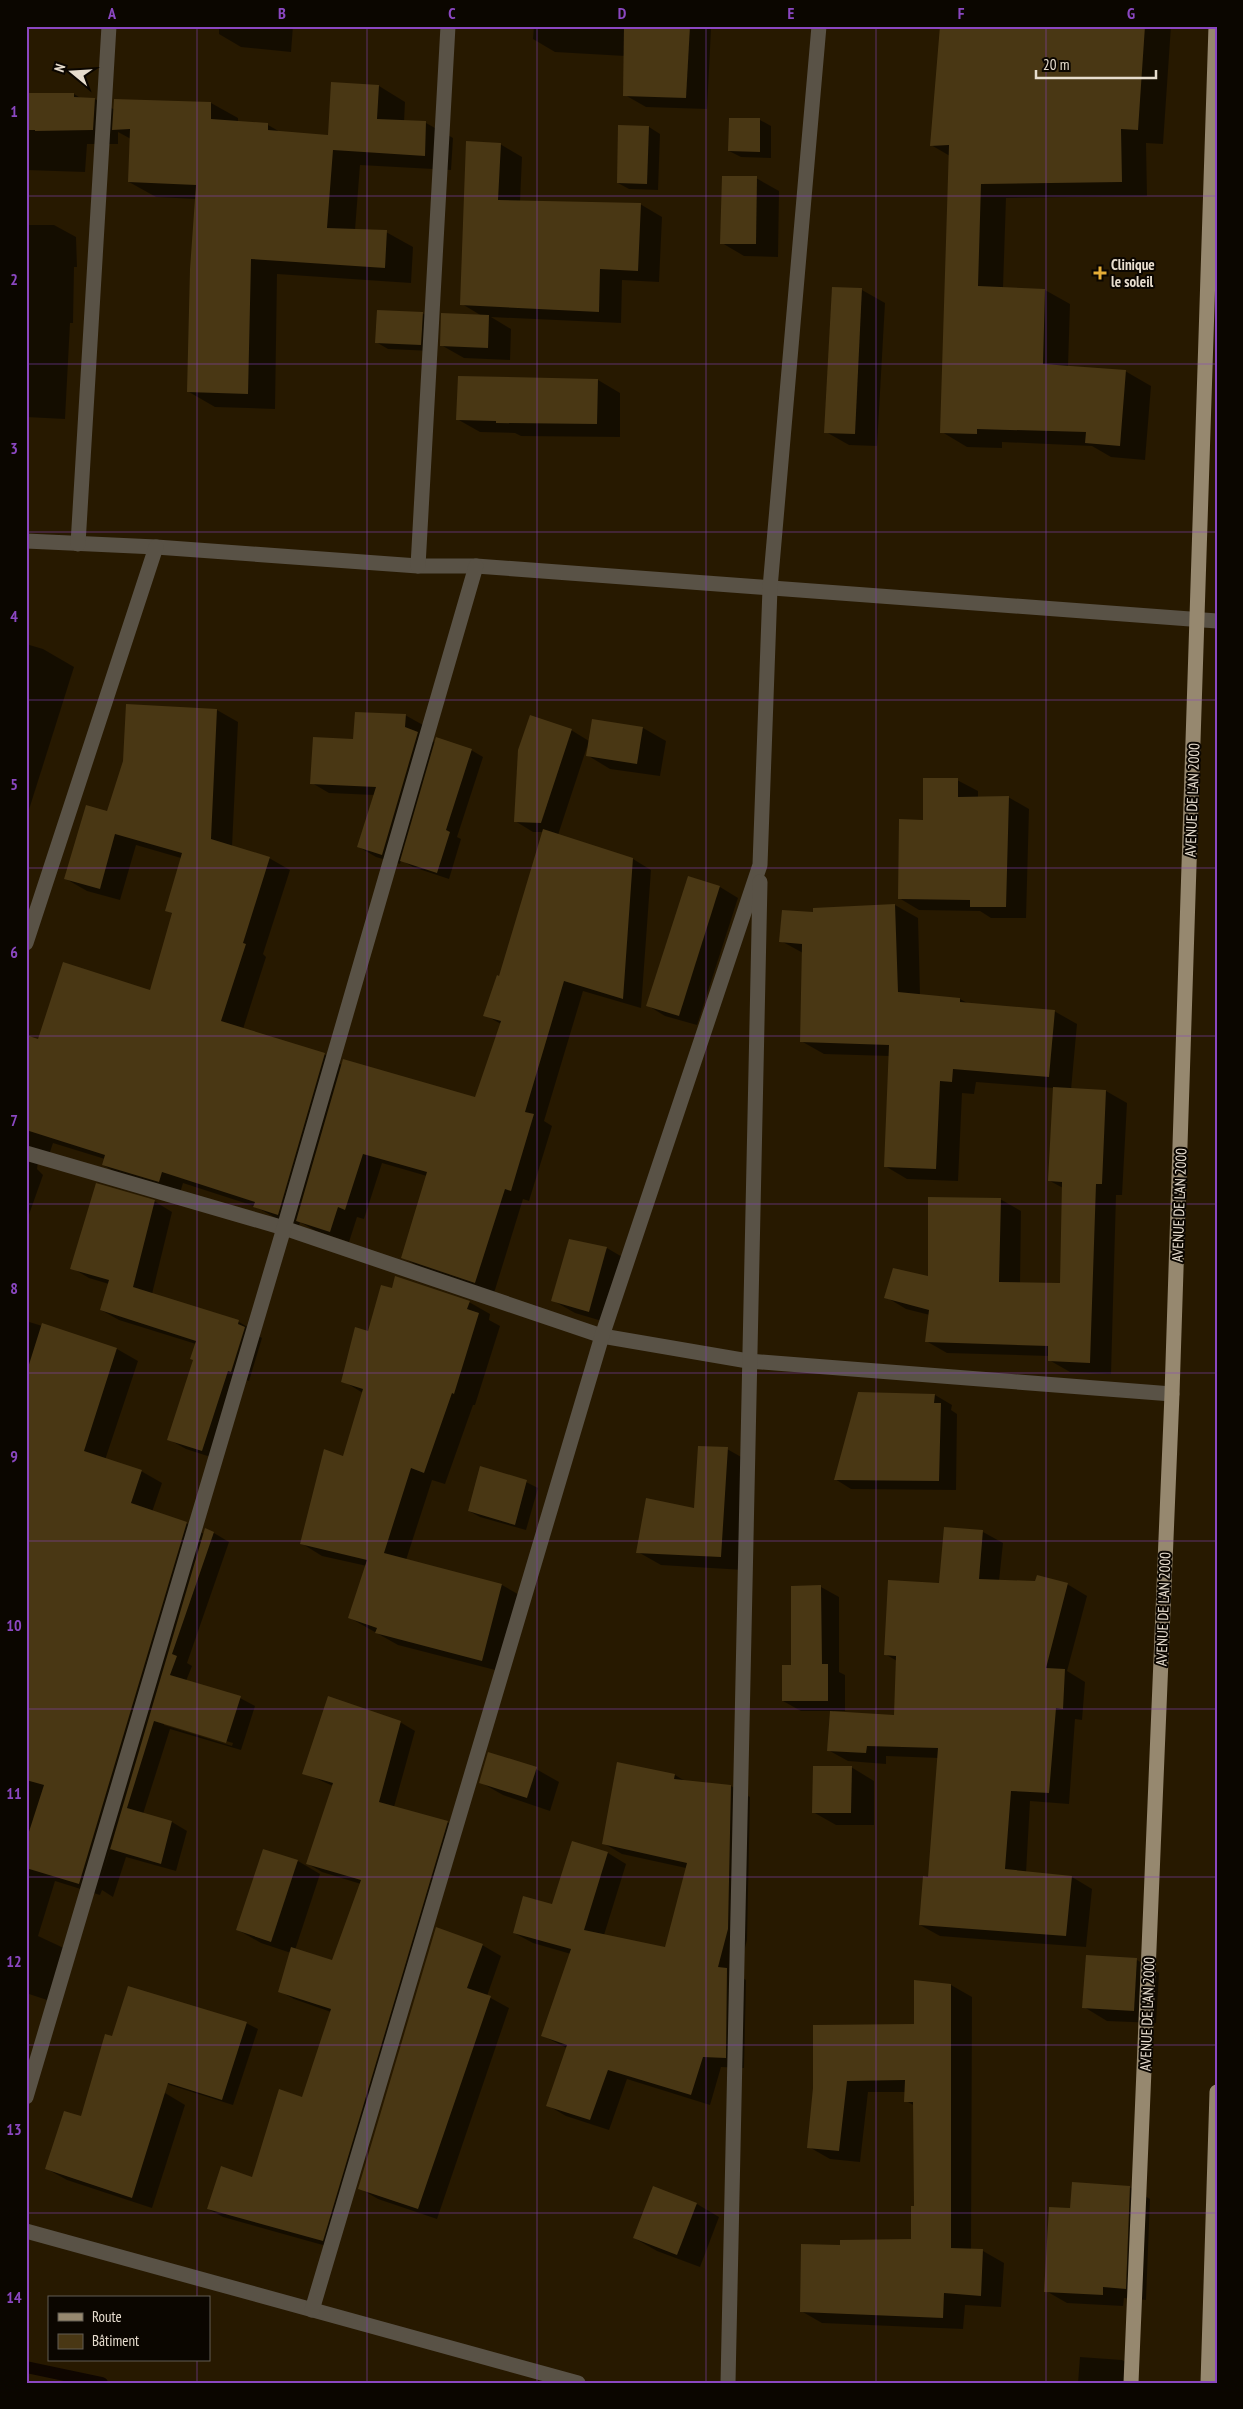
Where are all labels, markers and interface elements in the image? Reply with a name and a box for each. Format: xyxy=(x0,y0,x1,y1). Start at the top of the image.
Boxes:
text: A xyxy=(107,3,117,23)
text: B xyxy=(278,3,286,23)
text: C xyxy=(448,3,456,23)
text: D xyxy=(618,3,627,23)
text: E xyxy=(788,3,795,23)
text: F xyxy=(958,3,965,23)
text: G xyxy=(1127,3,1135,23)
north arrow xyxy=(48,48,98,98)
scale bar xyxy=(1036,48,1156,80)
text: 20 m xyxy=(1043,55,1069,74)
text: N xyxy=(50,62,69,74)
text: 1 xyxy=(10,101,18,121)
place label: Clinique le soleil xyxy=(1111,255,1155,291)
marker: Clinique le soleil xyxy=(1093,266,1107,280)
text: 2 xyxy=(10,269,18,289)
text: 3 xyxy=(10,438,18,458)
text: 4 xyxy=(10,606,18,626)
street label: AVENUE DE L'AN 2000 xyxy=(1181,742,1203,857)
text: 5 xyxy=(10,774,18,794)
text: 6 xyxy=(10,942,18,962)
text: 7 xyxy=(10,1110,18,1130)
street label: AVENUE DE L'AN 2000 xyxy=(1168,1147,1190,1262)
text: 8 xyxy=(10,1278,18,1298)
text: 9 xyxy=(10,1446,18,1466)
street label: AVENUE DE L'AN 2000 xyxy=(1152,1551,1174,1666)
text: 10 xyxy=(6,1615,22,1635)
text: 11 xyxy=(6,1783,22,1803)
text: 12 xyxy=(6,1951,22,1971)
street label: AVENUE DE L'AN 2000 xyxy=(1136,1956,1158,2071)
text: 13 xyxy=(6,2119,22,2139)
text: 14 xyxy=(6,2287,22,2307)
legend xyxy=(48,2296,210,2362)
text: Route xyxy=(92,2307,122,2326)
text: Bâtiment xyxy=(92,2331,139,2350)

